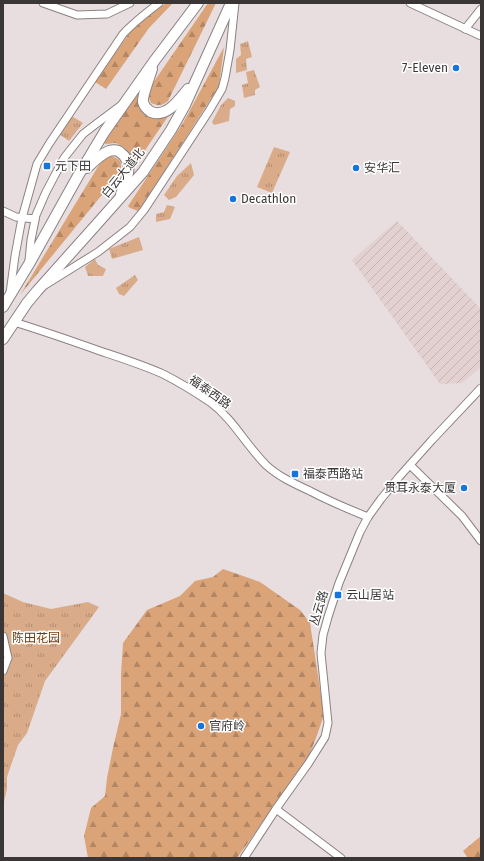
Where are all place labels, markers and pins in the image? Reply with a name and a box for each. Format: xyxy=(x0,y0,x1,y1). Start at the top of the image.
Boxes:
place label: 7-Eleven xyxy=(402,61,448,75)
marker: 7-Eleven xyxy=(451,63,461,73)
place label: 元下田 xyxy=(55,159,91,173)
marker: 元下田 xyxy=(42,161,52,171)
place label: 安华汇 xyxy=(364,161,400,175)
marker: 安华汇 xyxy=(351,163,361,173)
place label: Decathlon xyxy=(241,192,296,206)
marker: Decathlon xyxy=(228,194,238,204)
place label: 福泰西路站 xyxy=(303,467,363,481)
marker: 福泰西路站 xyxy=(290,469,300,479)
place label: 贯耳永泰大厦 xyxy=(384,481,456,495)
marker: 贯耳永泰大厦 xyxy=(459,483,469,493)
place label: 云山居站 xyxy=(346,588,394,602)
marker: 云山居站 xyxy=(333,590,343,600)
place label: 官府岭 xyxy=(209,719,245,733)
marker: 官府岭 xyxy=(196,721,206,731)

